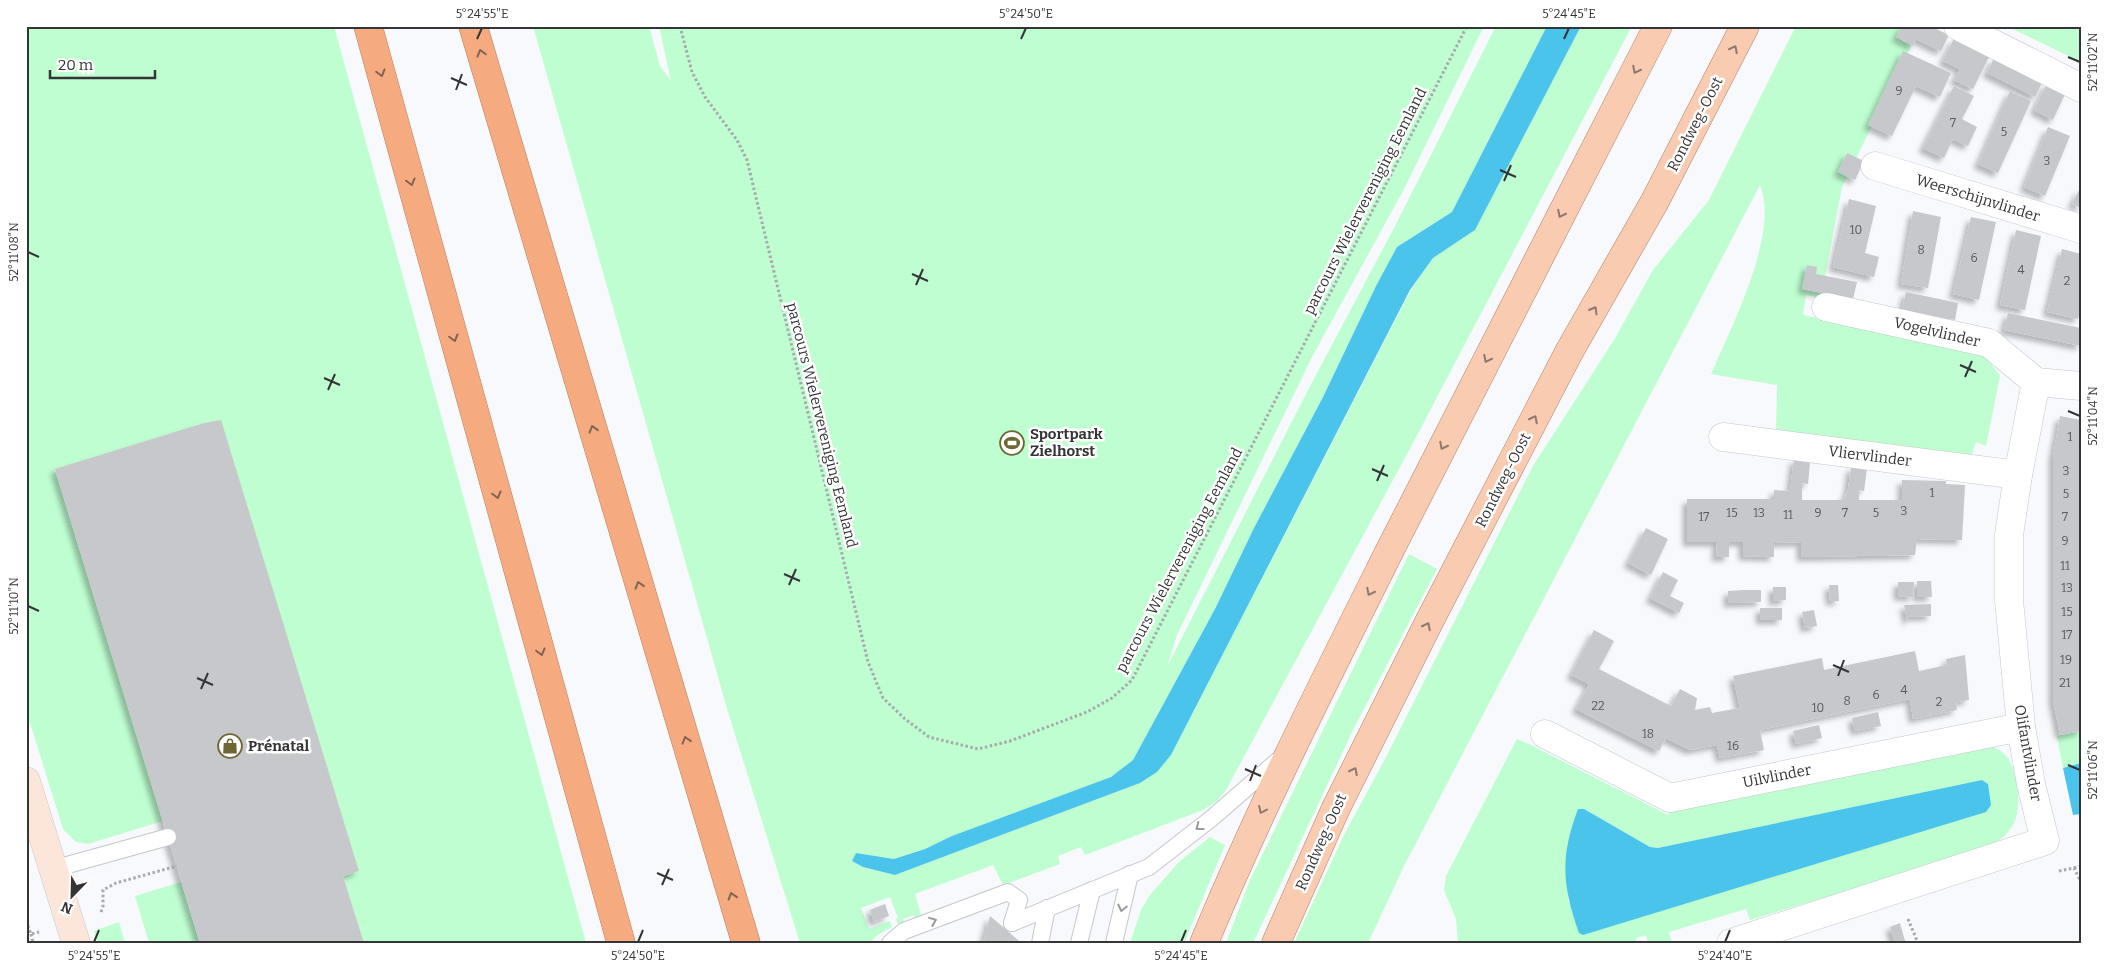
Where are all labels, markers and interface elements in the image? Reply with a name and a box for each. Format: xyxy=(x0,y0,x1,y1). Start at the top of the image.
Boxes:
text: 5°24'55"E xyxy=(456,7,508,21)
text: 5°24'50"E xyxy=(999,7,1053,21)
text: 5°24'45"E xyxy=(1542,7,1596,21)
text: 52°11'02"N xyxy=(2086,32,2100,91)
one-way arrow xyxy=(1728,45,1738,54)
scale bar xyxy=(50,48,155,80)
one-way arrow xyxy=(476,49,487,57)
text: 20 m xyxy=(58,56,94,74)
one-way arrow xyxy=(1632,64,1642,73)
one-way arrow xyxy=(375,69,385,77)
street label: Rondweg-Oost xyxy=(1663,73,1727,174)
house number: 9 xyxy=(1895,84,1903,98)
street label: parcours Wielervereniging Eemland xyxy=(1300,85,1430,317)
house number: 7 xyxy=(1950,116,1956,130)
house number: 5 xyxy=(2001,125,2007,139)
house number: 3 xyxy=(2044,154,2051,168)
street label: Weerschijnvlinder xyxy=(1914,171,2042,225)
one-way arrow xyxy=(405,177,415,185)
one-way arrow xyxy=(1557,209,1567,218)
text: 52°11'08"N xyxy=(7,222,21,282)
house number: 10 xyxy=(1850,223,1862,237)
house number: 8 xyxy=(1917,243,1925,257)
house number: 6 xyxy=(1970,251,1978,265)
house number: 4 xyxy=(2017,263,2025,277)
house number: 2 xyxy=(2064,274,2070,288)
street label: parcours Wielervereniging Eemland xyxy=(783,301,861,550)
one-way arrow xyxy=(1587,306,1597,315)
street label: Vogelvlinder xyxy=(1892,313,1982,351)
one-way arrow xyxy=(448,334,459,343)
one-way arrow xyxy=(1483,354,1493,363)
text: 52°11'04"N xyxy=(2086,386,2100,446)
one-way arrow xyxy=(1528,416,1538,425)
one-way arrow xyxy=(588,425,598,433)
place label: Sportpark Zielhorst xyxy=(1030,425,1103,460)
street label: Rondweg-Oost xyxy=(1471,429,1535,530)
sports icon: Sportpark Zielhorst xyxy=(999,430,1025,456)
house number: 1 xyxy=(2068,430,2073,444)
one-way arrow xyxy=(1439,441,1449,450)
street label: Vliervlinder xyxy=(1827,442,1913,470)
street label: parcours Wielervereniging Eemland xyxy=(1112,444,1246,676)
house number: 3 xyxy=(2063,464,2070,478)
house number: 1 xyxy=(1930,486,1935,500)
house number: 5 xyxy=(2063,487,2069,501)
one-way arrow xyxy=(492,490,502,499)
house number: 3 xyxy=(1901,504,1908,518)
house number: 15 xyxy=(1726,506,1738,520)
house number: 13 xyxy=(1753,506,1765,520)
house number: 9 xyxy=(1814,506,1822,520)
house number: 7 xyxy=(1842,506,1848,520)
house number: 5 xyxy=(1873,506,1879,520)
house number: 11 xyxy=(1783,508,1793,522)
house number: 17 xyxy=(1699,510,1709,524)
house number: 7 xyxy=(2062,510,2068,524)
house number: 9 xyxy=(2061,534,2069,548)
house number: 11 xyxy=(2060,559,2070,573)
text: 52°11'10"N xyxy=(7,577,21,635)
one-way arrow xyxy=(635,581,645,589)
house number: 13 xyxy=(2061,581,2073,595)
one-way arrow xyxy=(1366,587,1376,596)
house number: 15 xyxy=(2061,605,2073,619)
one-way arrow xyxy=(1421,622,1431,631)
house number: 17 xyxy=(2062,628,2072,642)
one-way arrow xyxy=(535,647,545,655)
house number: 19 xyxy=(2060,653,2072,667)
house number: 21 xyxy=(2059,676,2071,690)
house number: 4 xyxy=(1900,683,1908,697)
house number: 6 xyxy=(1872,688,1880,702)
house number: 8 xyxy=(1843,694,1851,708)
house number: 2 xyxy=(1936,695,1942,709)
house number: 22 xyxy=(1591,699,1605,713)
house number: 10 xyxy=(1812,701,1824,715)
street label: Olifantvlinder xyxy=(2011,703,2045,803)
house number: 18 xyxy=(1642,727,1654,741)
shop icon: Prénatal xyxy=(217,733,243,759)
place label: Prénatal xyxy=(248,737,309,755)
one-way arrow xyxy=(681,737,691,745)
house number: 16 xyxy=(1727,739,1739,753)
text: 52°11'06"N xyxy=(2086,740,2100,800)
street label: Uilvlinder xyxy=(1741,760,1813,791)
one-way arrow xyxy=(1348,767,1358,776)
street label: Rondweg-Oost xyxy=(1292,790,1351,893)
one-way arrow xyxy=(1258,805,1268,814)
one-way arrow xyxy=(1195,821,1205,830)
north arrow xyxy=(48,872,98,922)
one-way arrow xyxy=(728,892,738,901)
text: N xyxy=(59,897,75,917)
one-way arrow xyxy=(1117,904,1128,913)
one-way arrow xyxy=(928,916,936,926)
text: 5°24'55"E xyxy=(68,949,120,963)
text: 5°24'50"E xyxy=(611,949,665,963)
text: 5°24'45"E xyxy=(1154,949,1208,963)
text: 5°24'40"E xyxy=(1698,949,1752,963)

